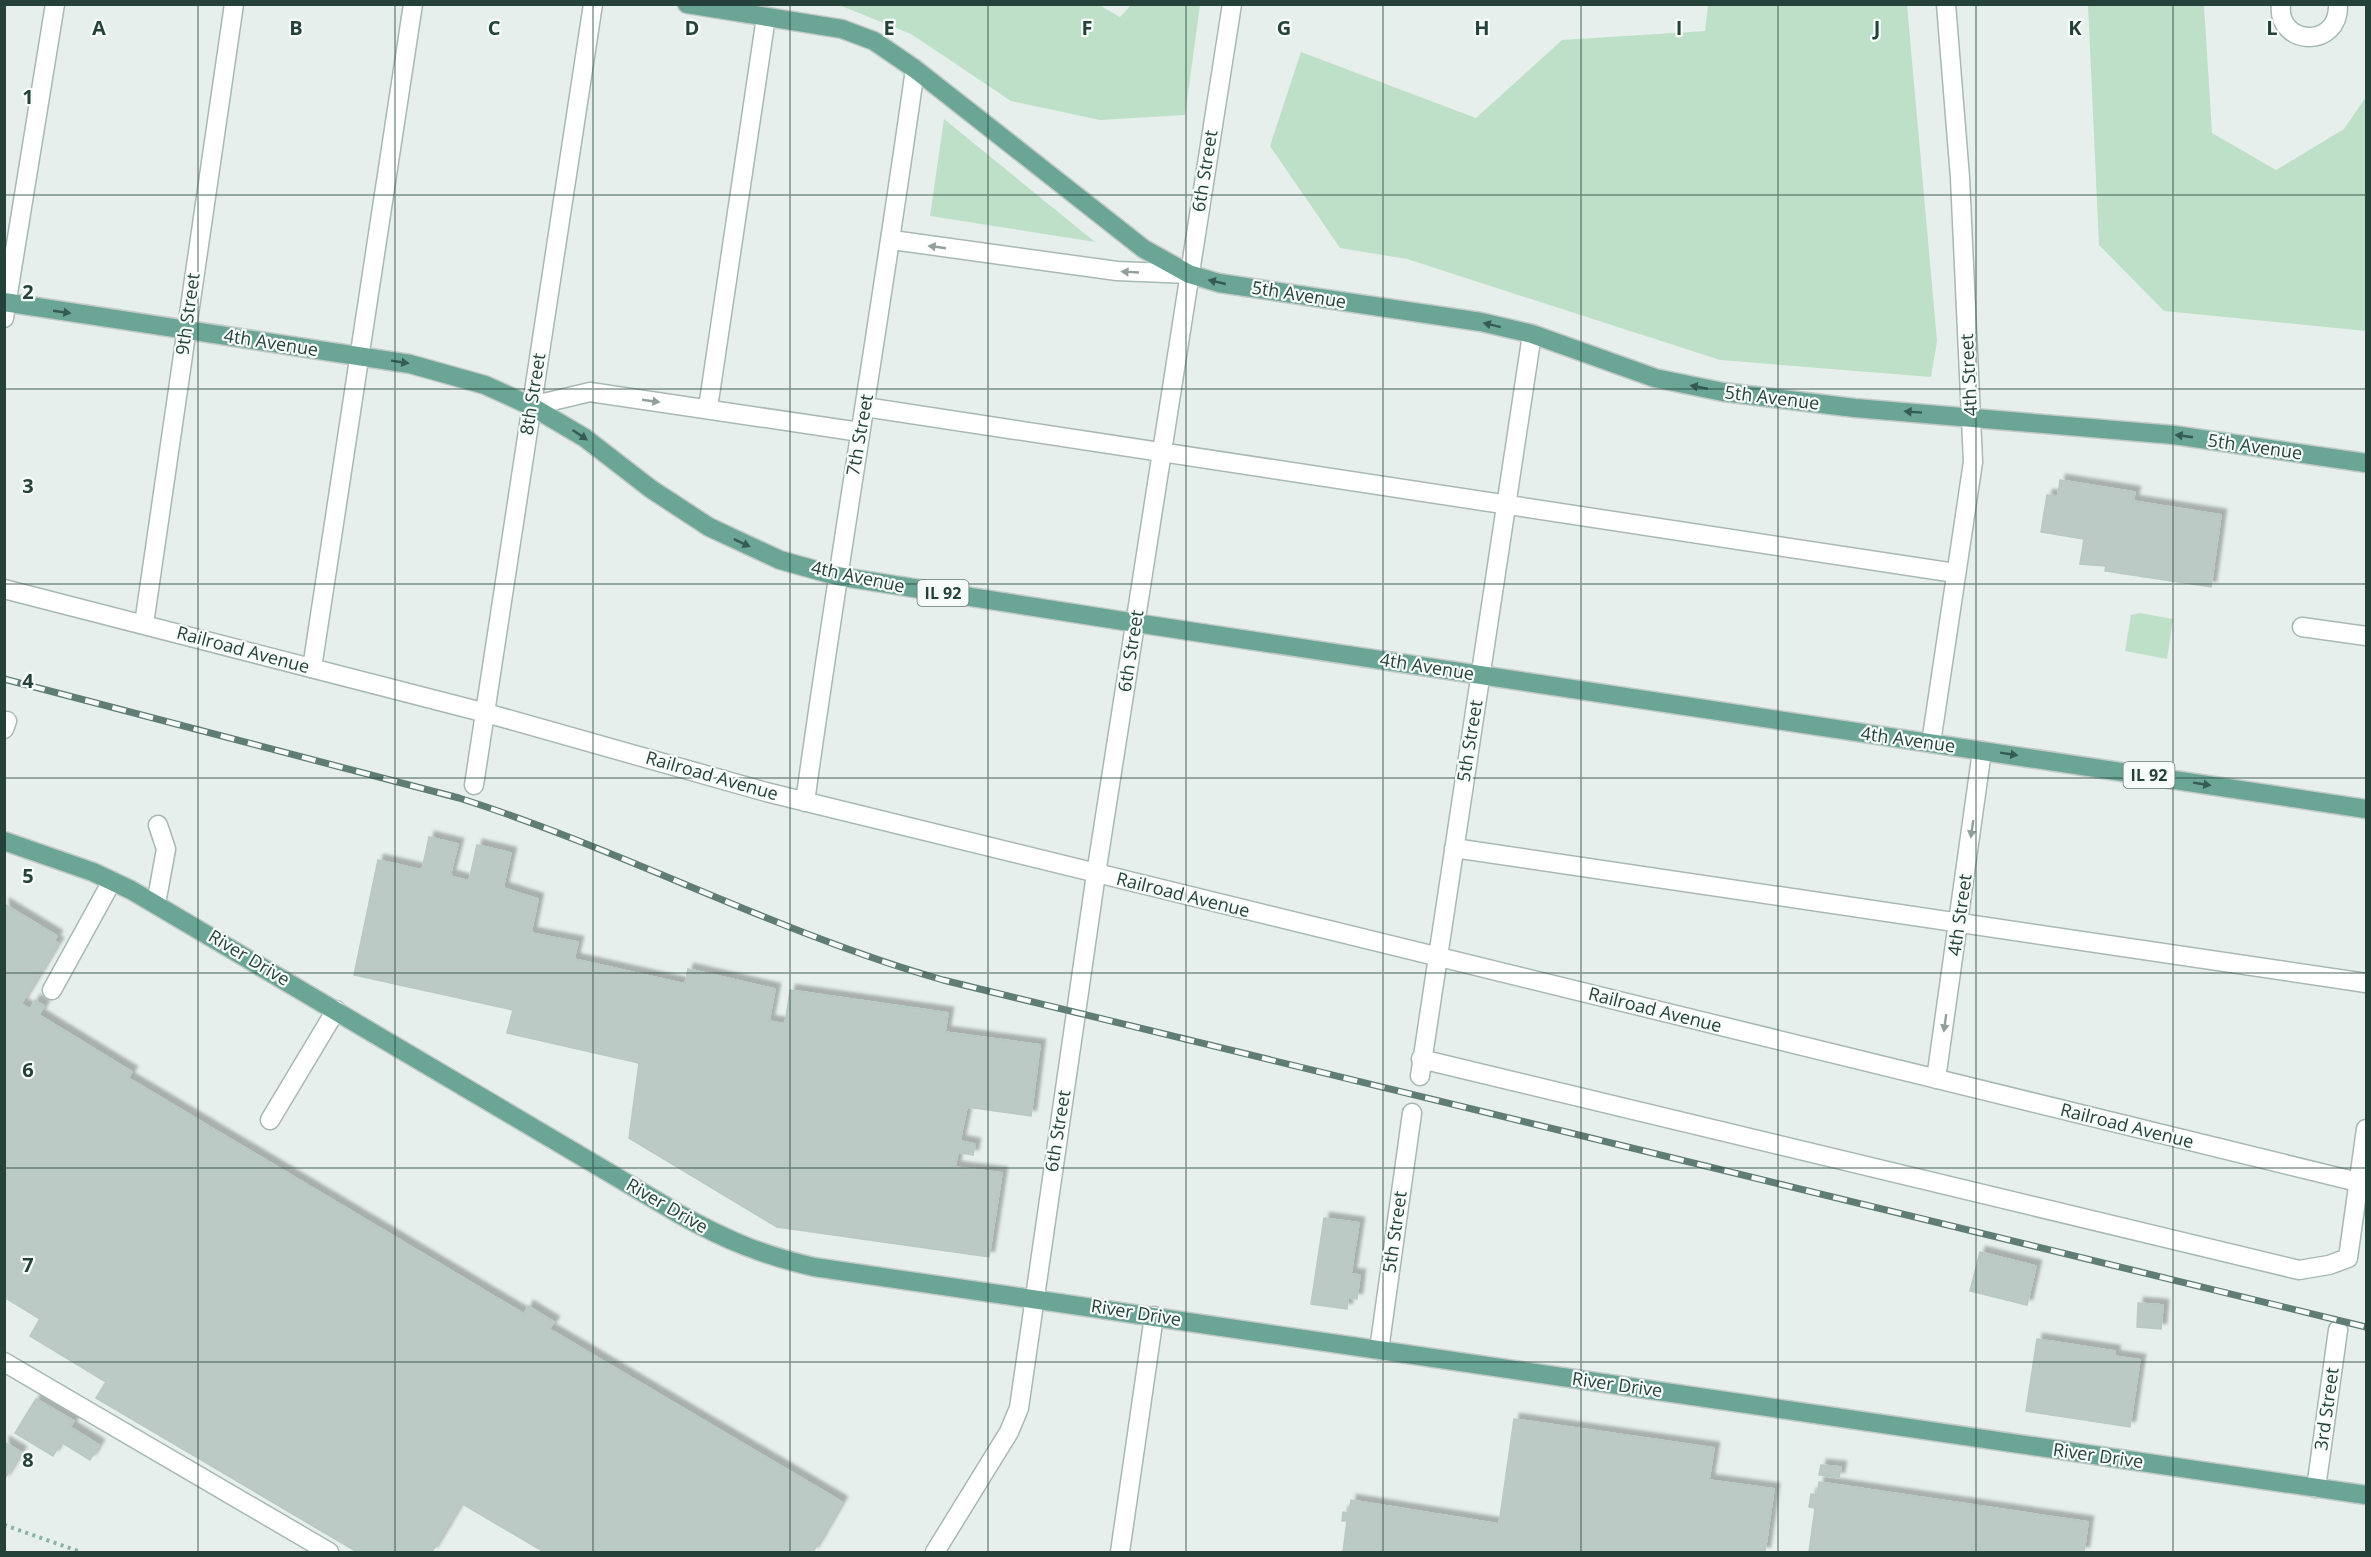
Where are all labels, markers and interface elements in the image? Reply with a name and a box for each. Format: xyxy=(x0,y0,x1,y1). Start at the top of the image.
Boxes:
text: A xyxy=(92,14,106,41)
text: B xyxy=(289,14,303,41)
text: C xyxy=(488,14,501,41)
text: D xyxy=(685,14,699,41)
text: E xyxy=(883,14,895,41)
text: F xyxy=(1082,14,1092,41)
text: G xyxy=(1277,14,1291,41)
text: H xyxy=(1474,14,1490,41)
text: I xyxy=(1676,14,1682,41)
text: J xyxy=(1872,14,1880,41)
text: K xyxy=(2068,14,2082,41)
text: L xyxy=(2266,14,2278,41)
text: 1 xyxy=(22,83,34,110)
street label: 6th Street xyxy=(1186,128,1222,214)
one-way arrow xyxy=(927,242,946,251)
one-way arrow xyxy=(1121,267,1140,276)
street label: 9th Street xyxy=(169,271,205,356)
street label: 5th Avenue xyxy=(1250,275,1348,313)
one-way arrow xyxy=(1208,276,1226,286)
text: 2 xyxy=(22,278,34,305)
one-way arrow xyxy=(53,307,72,316)
one-way arrow xyxy=(1483,319,1502,329)
street label: 4th Avenue xyxy=(222,323,320,361)
street label: 4th Street xyxy=(1954,333,1982,417)
street label: 8th Street xyxy=(514,351,550,437)
one-way arrow xyxy=(391,358,410,367)
street label: 5th Avenue xyxy=(1723,379,1821,415)
one-way arrow xyxy=(1689,382,1708,391)
street label: 7th Street xyxy=(840,392,878,478)
one-way arrow xyxy=(641,396,660,405)
one-way arrow xyxy=(1904,408,1923,417)
street label: 5th Avenue xyxy=(2206,428,2304,465)
one-way arrow xyxy=(571,429,587,441)
one-way arrow xyxy=(2174,432,2193,441)
text: 3 xyxy=(22,472,34,499)
one-way arrow xyxy=(733,538,751,548)
street label: 4th Avenue xyxy=(809,554,907,598)
road number: IL 92 xyxy=(918,580,968,606)
street label: 6th Street xyxy=(1112,608,1148,694)
street label: Railroad Avenue xyxy=(174,620,312,678)
street label: 4th Avenue xyxy=(1378,647,1476,685)
text: 4 xyxy=(22,667,34,694)
street label: 5th Street xyxy=(1451,698,1487,784)
street label: 4th Avenue xyxy=(1859,721,1957,758)
street label: Railroad Avenue xyxy=(643,745,781,805)
one-way arrow xyxy=(2000,750,2019,759)
road number: IL 92 xyxy=(2124,762,2174,788)
one-way arrow xyxy=(2193,779,2212,788)
one-way arrow xyxy=(1968,820,1977,839)
text: 5 xyxy=(22,862,34,889)
street label: Railroad Avenue xyxy=(1114,866,1252,922)
street label: 4th Street xyxy=(1941,872,1977,957)
street label: River Drive xyxy=(204,923,295,991)
street label: Railroad Avenue xyxy=(1586,981,1724,1037)
one-way arrow xyxy=(1940,1013,1949,1032)
text: 6 xyxy=(22,1056,34,1083)
street label: 6th Street xyxy=(1039,1088,1075,1174)
street label: Railroad Avenue xyxy=(2058,1097,2196,1153)
street label: River Drive xyxy=(622,1172,713,1238)
street label: 5th Street xyxy=(1376,1189,1412,1274)
text: 7 xyxy=(22,1251,34,1278)
street label: River Drive xyxy=(1089,1293,1183,1331)
street label: River Drive xyxy=(1570,1366,1664,1402)
street label: 3rd Street xyxy=(2308,1366,2344,1452)
street label: River Drive xyxy=(2051,1437,2145,1473)
text: 8 xyxy=(22,1446,34,1473)

